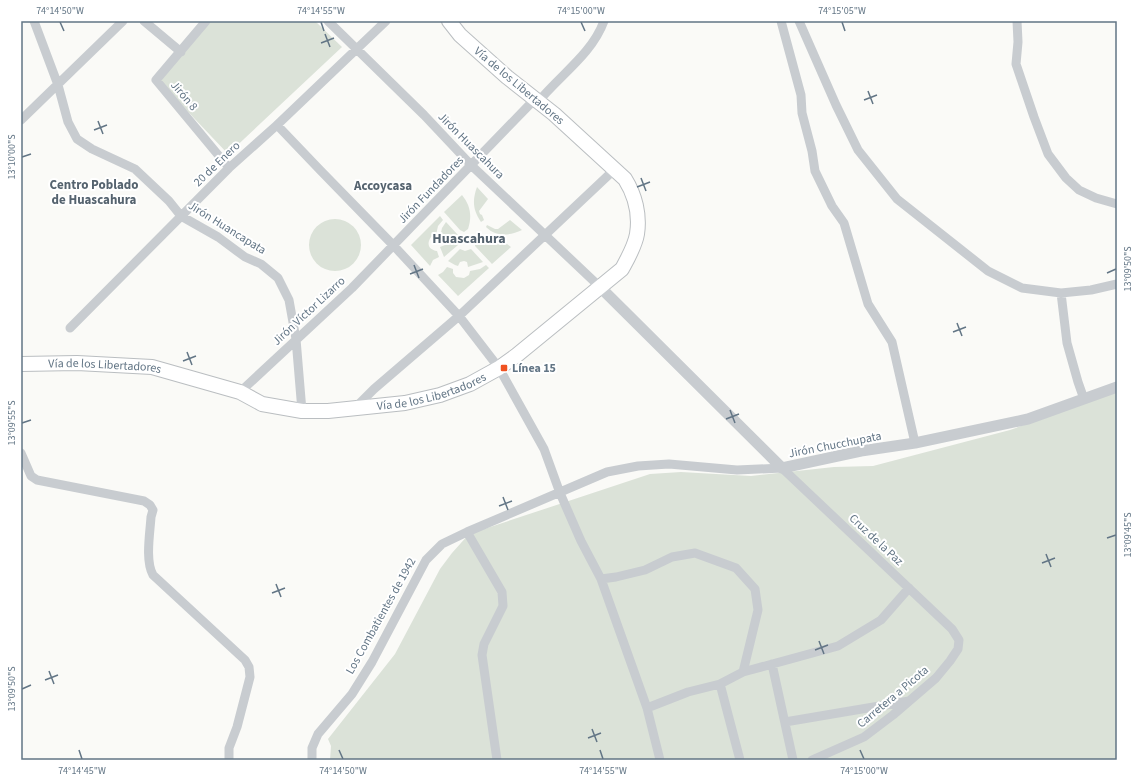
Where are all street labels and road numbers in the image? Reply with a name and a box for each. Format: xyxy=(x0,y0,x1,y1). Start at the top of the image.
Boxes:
street label: Vía de los Libertadores xyxy=(470,43,568,129)
street label: Jirón 8 xyxy=(167,77,202,115)
street label: Jirón Huascahura xyxy=(434,109,508,183)
street label: 20 de Enero xyxy=(190,137,244,191)
street label: Jirón Fundadores xyxy=(394,152,468,228)
street label: Jirón Huancapata xyxy=(185,197,269,259)
street label: Jirón Víctor Lizarro xyxy=(269,273,349,349)
street label: Vía de los Libertadores xyxy=(48,354,164,378)
street label: Vía de los Libertadores xyxy=(376,368,489,414)
street label: Jirón Chucchupata xyxy=(787,428,883,462)
street label: Cruz de la Paz xyxy=(845,510,907,570)
street label: Los Combatientes de 1942 xyxy=(342,555,420,677)
street label: Carretera a Picota xyxy=(854,662,932,732)

